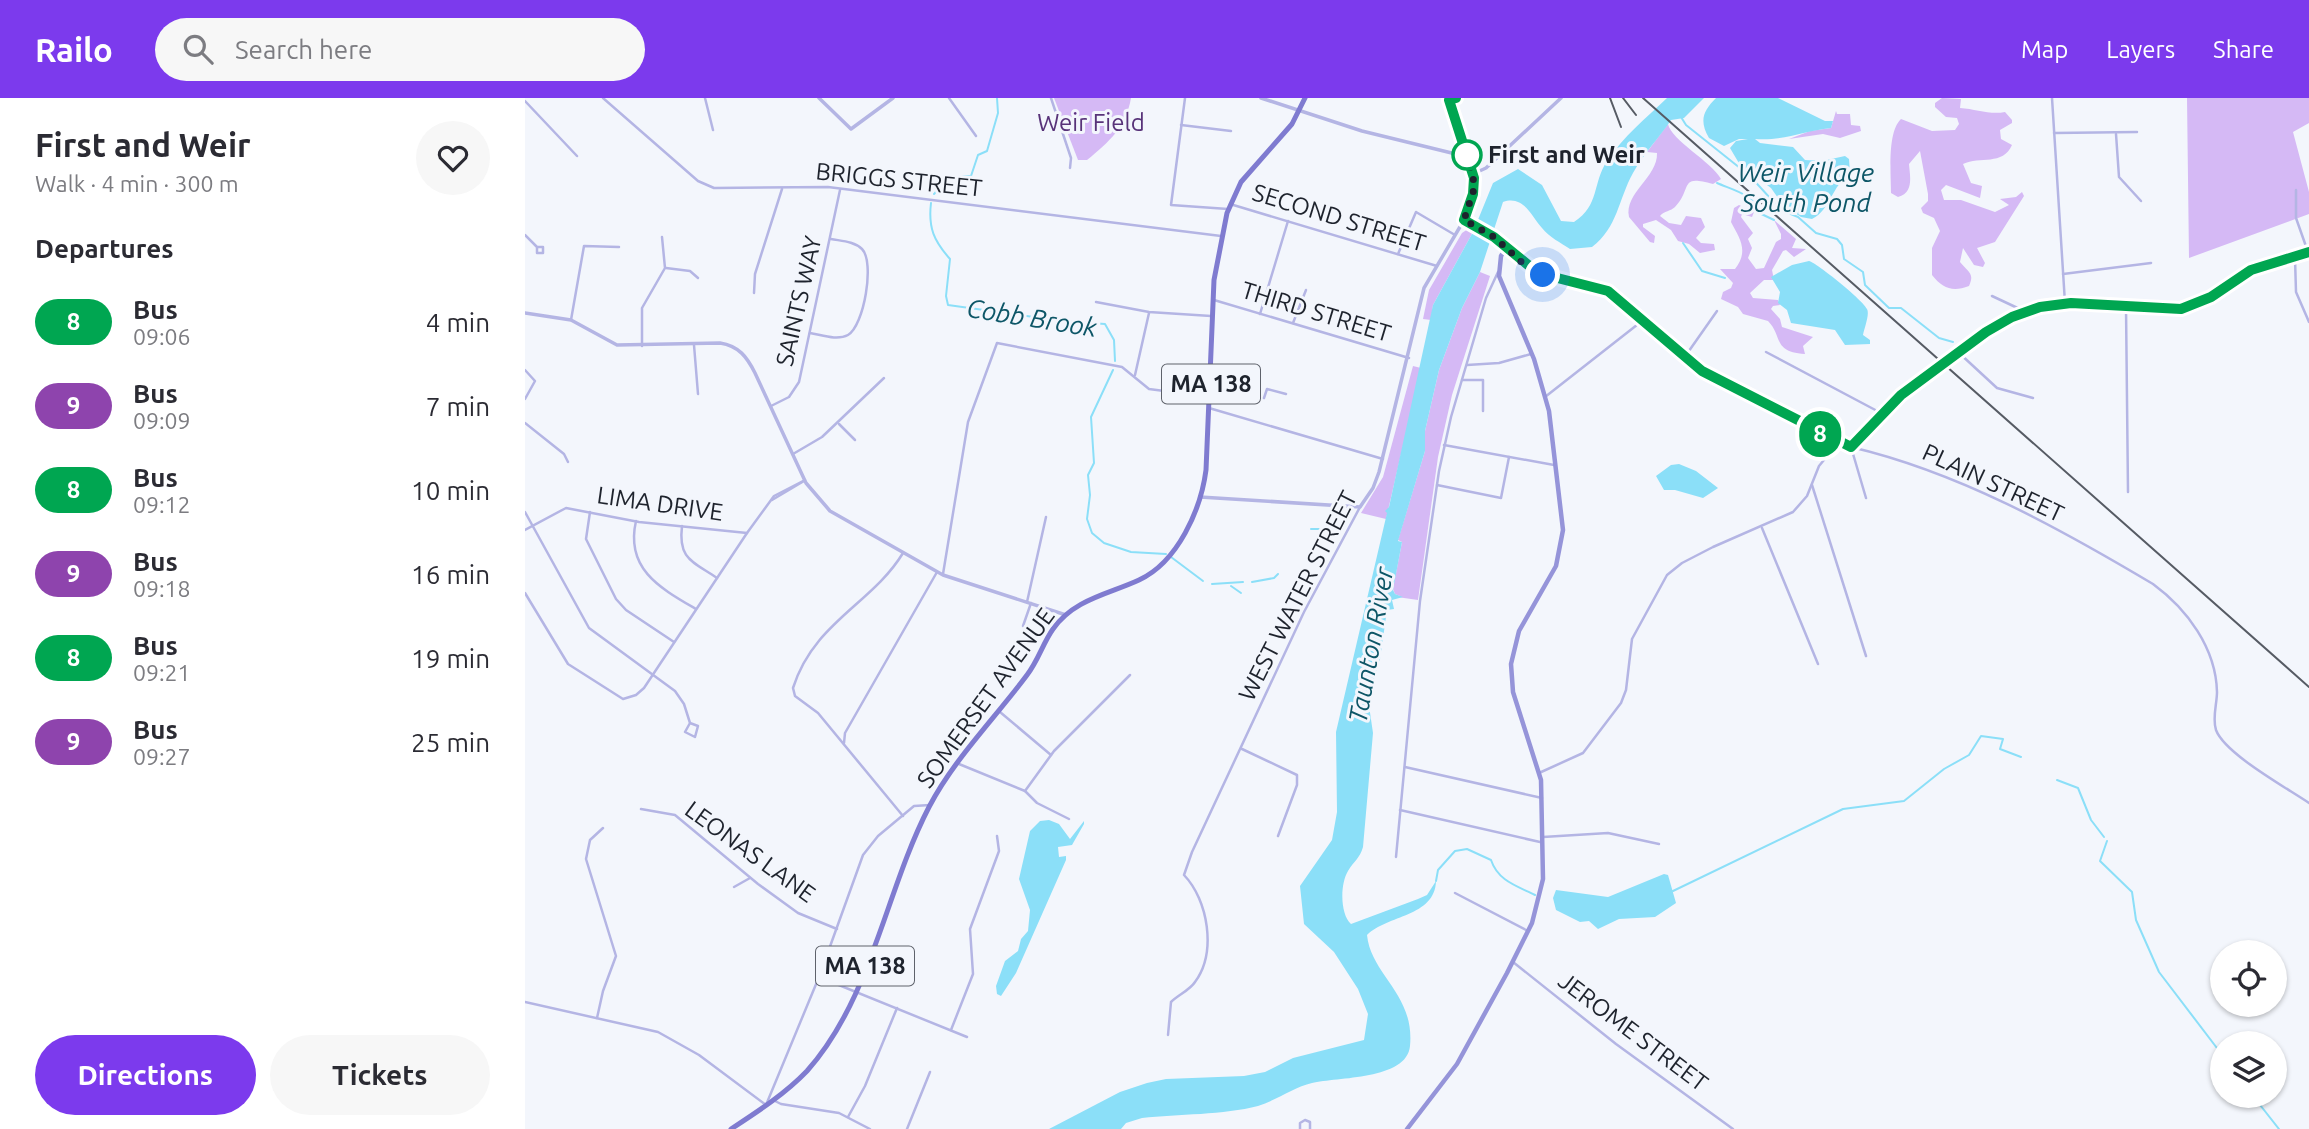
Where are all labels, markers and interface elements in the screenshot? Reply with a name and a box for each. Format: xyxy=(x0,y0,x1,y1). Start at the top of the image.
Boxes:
search box xyxy=(155,18,645,81)
icon: search xyxy=(179,30,217,68)
text: Railo xyxy=(35,31,113,68)
text: Search here xyxy=(235,35,372,64)
text: Map xyxy=(2021,36,2068,63)
text: Layers xyxy=(2106,36,2175,63)
text: Share xyxy=(2213,36,2274,63)
park label: Weir Field xyxy=(1037,109,1145,136)
button: heart xyxy=(416,121,490,195)
text: First and Weir xyxy=(35,126,251,163)
marker: First and Weir xyxy=(1452,140,1482,170)
place label: First and Weir xyxy=(1488,141,1645,168)
street label: BRIGGS STREET xyxy=(814,157,984,202)
water label: Weir Village South Pond xyxy=(1738,158,1874,217)
text: Walk · 4 min · 300 m xyxy=(35,171,239,196)
street label: SECOND STREET xyxy=(1249,178,1429,257)
street label: SAINTS WAY xyxy=(770,233,827,369)
text: Departures xyxy=(35,234,173,263)
your location xyxy=(1525,257,1560,292)
street label: THIRD STREET xyxy=(1238,276,1394,347)
water label: Cobb Brook xyxy=(965,293,1100,342)
text: Bus xyxy=(133,295,178,324)
text: 8 xyxy=(67,308,80,335)
text: 4 min xyxy=(426,308,490,337)
text: 09:06 xyxy=(133,324,191,349)
road number: MA 138 xyxy=(1162,364,1260,404)
text: Bus xyxy=(133,379,178,408)
text: 9 xyxy=(67,392,80,419)
text: 7 min xyxy=(426,392,490,421)
text: 09:09 xyxy=(133,408,191,433)
line badge: 8 xyxy=(1797,411,1843,457)
text: 8 xyxy=(1813,420,1827,447)
street label: PLAIN STREET xyxy=(1918,438,2068,527)
text: Bus xyxy=(133,463,178,492)
text: 8 xyxy=(67,476,80,503)
text: 10 min xyxy=(411,476,490,505)
street label: LIMA DRIVE xyxy=(595,481,725,526)
street label: WEST WATER STREET xyxy=(1233,486,1362,705)
text: 09:12 xyxy=(133,492,191,517)
text: Bus xyxy=(133,547,178,576)
text: 9 xyxy=(67,560,80,587)
text: 16 min xyxy=(411,560,490,589)
water label: Taunton River xyxy=(1343,564,1399,725)
text: 09:18 xyxy=(133,576,191,601)
street label: SOMERSET AVENUE xyxy=(911,603,1060,793)
text: Bus xyxy=(133,631,178,660)
text: 8 xyxy=(67,644,80,671)
text: 19 min xyxy=(411,644,490,673)
text: 09:21 xyxy=(133,660,191,685)
text: Bus xyxy=(133,715,178,744)
text: 9 xyxy=(67,728,80,755)
text: 25 min xyxy=(411,728,490,757)
text: 09:27 xyxy=(133,744,191,769)
street label: LEONAS LANE xyxy=(680,795,821,908)
map controls xyxy=(2210,940,2287,1108)
button: locate xyxy=(2210,940,2287,1017)
road number: MA 138 xyxy=(816,946,914,986)
street label: JEROME STREET xyxy=(1553,967,1713,1096)
button: layers xyxy=(2210,1031,2287,1108)
button: Directions xyxy=(35,1035,256,1115)
button: Tickets xyxy=(270,1035,490,1115)

